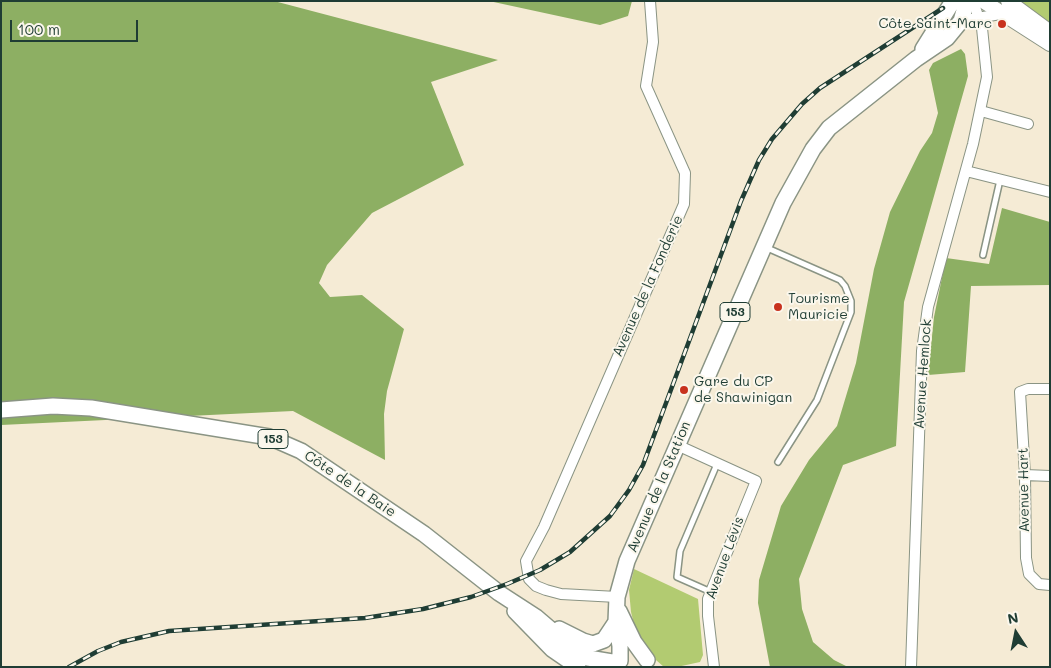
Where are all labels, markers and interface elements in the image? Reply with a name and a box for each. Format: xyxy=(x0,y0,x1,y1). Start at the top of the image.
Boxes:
scale bar xyxy=(12,10,140,42)
place label: Côte Saint-Marc xyxy=(879,16,992,32)
marker: Côte Saint-Marc xyxy=(996,18,1008,30)
text: 100 m xyxy=(18,19,60,39)
street label: Avenue de la Fonderie xyxy=(609,213,687,359)
place label: Tourisme Mauricie xyxy=(788,291,850,324)
marker: Tourisme Mauricie xyxy=(772,301,784,313)
road number: 153 xyxy=(720,302,750,322)
street label: Avenue Hemlock xyxy=(911,318,935,430)
place label: Gare du CP de Shawinigan xyxy=(694,374,792,407)
marker: Gare du CP de Shawinigan xyxy=(678,384,690,396)
street label: Avenue de la Station xyxy=(624,419,694,555)
road number: 153 xyxy=(258,429,288,448)
street label: Côte de la Baie xyxy=(301,447,399,521)
street label: Avenue Hart xyxy=(1015,447,1033,533)
street label: Avenue Lévis xyxy=(702,514,748,602)
text: N xyxy=(1006,607,1020,628)
north arrow xyxy=(991,608,1041,658)

